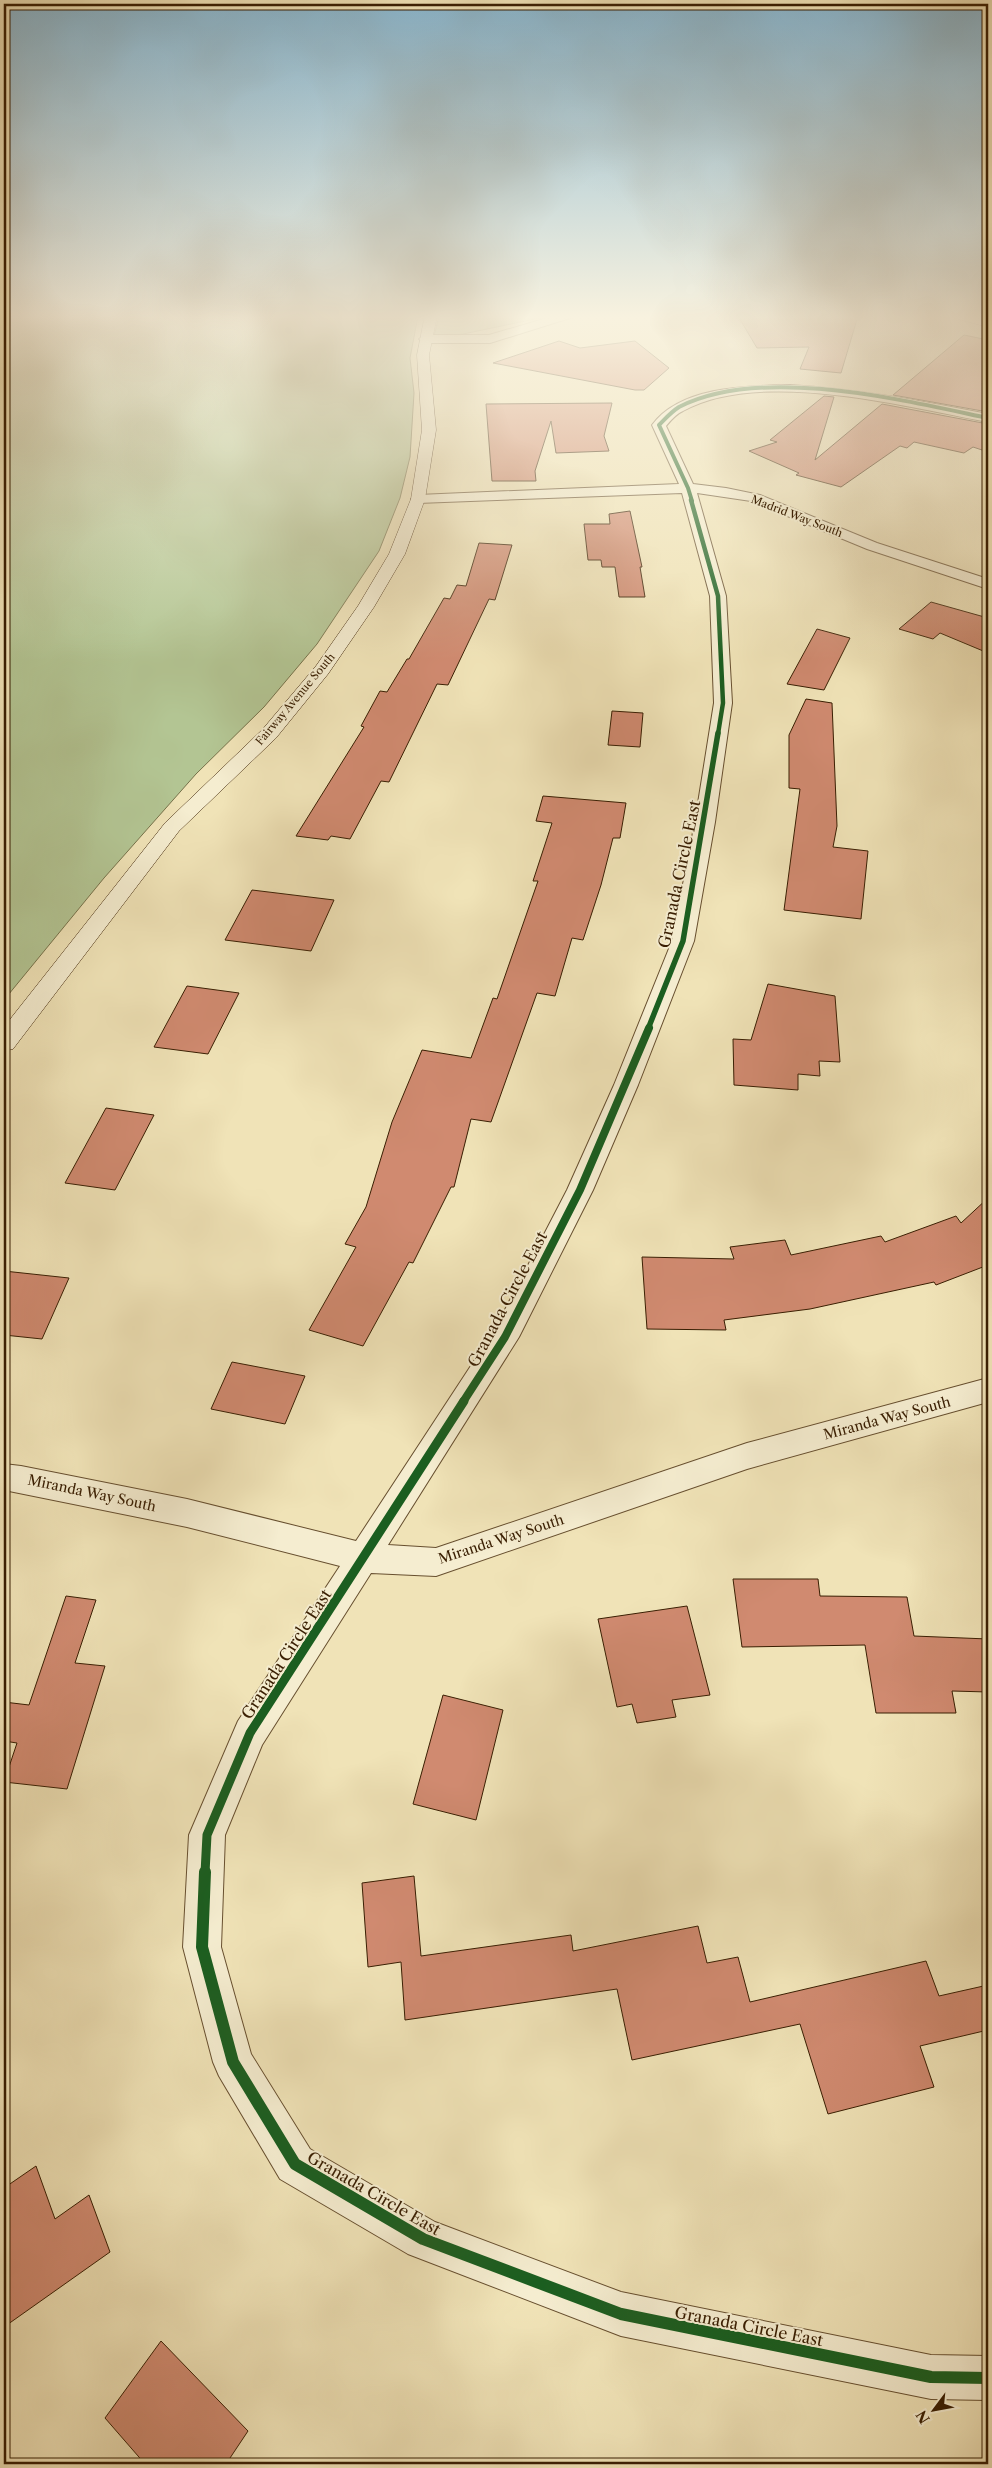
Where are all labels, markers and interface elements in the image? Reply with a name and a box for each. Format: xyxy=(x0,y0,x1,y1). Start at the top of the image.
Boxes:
street label: Madrid Way South xyxy=(749,492,845,540)
street label: Fairway Avenue South xyxy=(252,650,338,748)
street label: Granada Circle East xyxy=(654,798,705,950)
street label: Granada Circle East xyxy=(463,1227,551,1370)
street label: Miranda Way South xyxy=(821,1392,953,1444)
street label: Miranda Way South xyxy=(26,1471,158,1515)
street label: Miranda Way South xyxy=(436,1510,566,1568)
street label: Granada Circle East xyxy=(237,1585,336,1723)
street label: Granada Circle East xyxy=(304,2147,445,2240)
street label: Granada Circle East xyxy=(673,2302,825,2350)
north arrow xyxy=(910,2386,960,2436)
text: N xyxy=(912,2407,934,2427)

